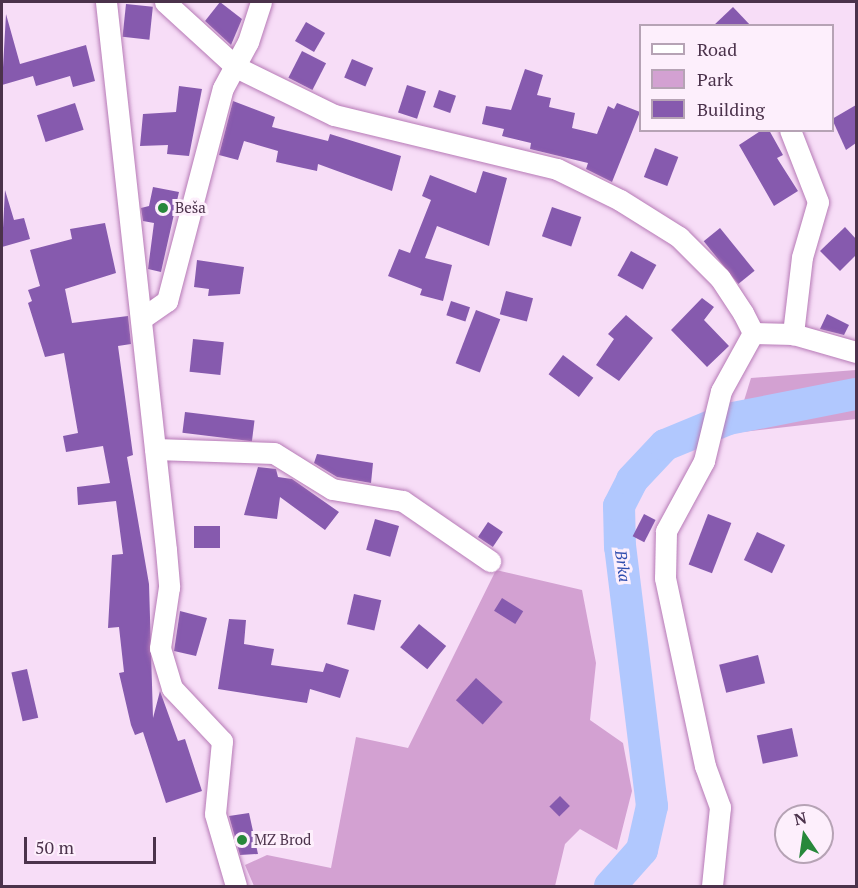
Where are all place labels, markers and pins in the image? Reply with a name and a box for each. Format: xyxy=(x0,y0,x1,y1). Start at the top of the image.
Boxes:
place label: Beša xyxy=(175,199,206,217)
marker: Beša xyxy=(156,201,170,215)
place label: MZ Brod xyxy=(254,831,311,849)
marker: MZ Brod xyxy=(235,833,249,847)

